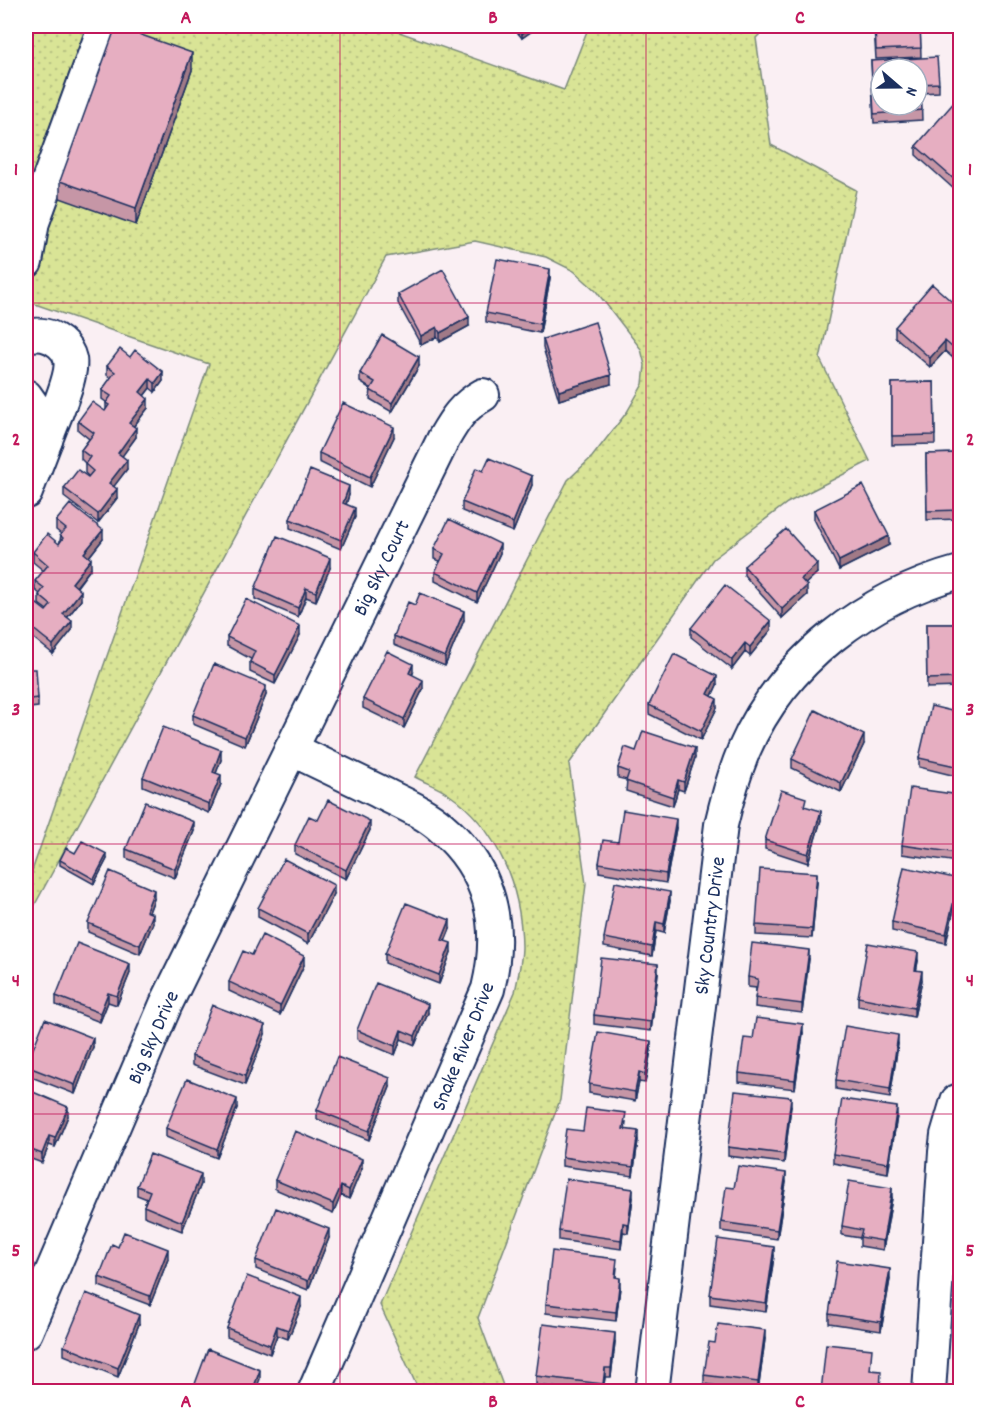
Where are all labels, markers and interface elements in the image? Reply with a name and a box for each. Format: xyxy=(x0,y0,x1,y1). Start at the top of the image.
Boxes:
text: A xyxy=(181,5,192,33)
text: B xyxy=(488,5,498,33)
text: C xyxy=(795,5,805,33)
north arrow xyxy=(869,57,929,117)
text: N xyxy=(899,84,923,99)
text: 1 xyxy=(14,157,18,185)
text: 1 xyxy=(968,157,972,185)
text: 2 xyxy=(12,427,20,455)
text: 2 xyxy=(966,427,974,455)
street label: Big Sky Court xyxy=(347,516,419,622)
text: 3 xyxy=(12,697,20,725)
text: 3 xyxy=(966,697,974,725)
street label: Sky Country Drive xyxy=(688,855,735,997)
text: 4 xyxy=(12,968,20,996)
text: 4 xyxy=(966,968,974,996)
street label: Snake River Drive xyxy=(425,978,504,1116)
street label: Big Sky Drive xyxy=(121,986,188,1090)
text: 5 xyxy=(11,1238,21,1266)
text: 5 xyxy=(965,1238,975,1266)
text: A xyxy=(181,1389,192,1417)
text: B xyxy=(488,1389,498,1417)
text: C xyxy=(795,1389,805,1417)

